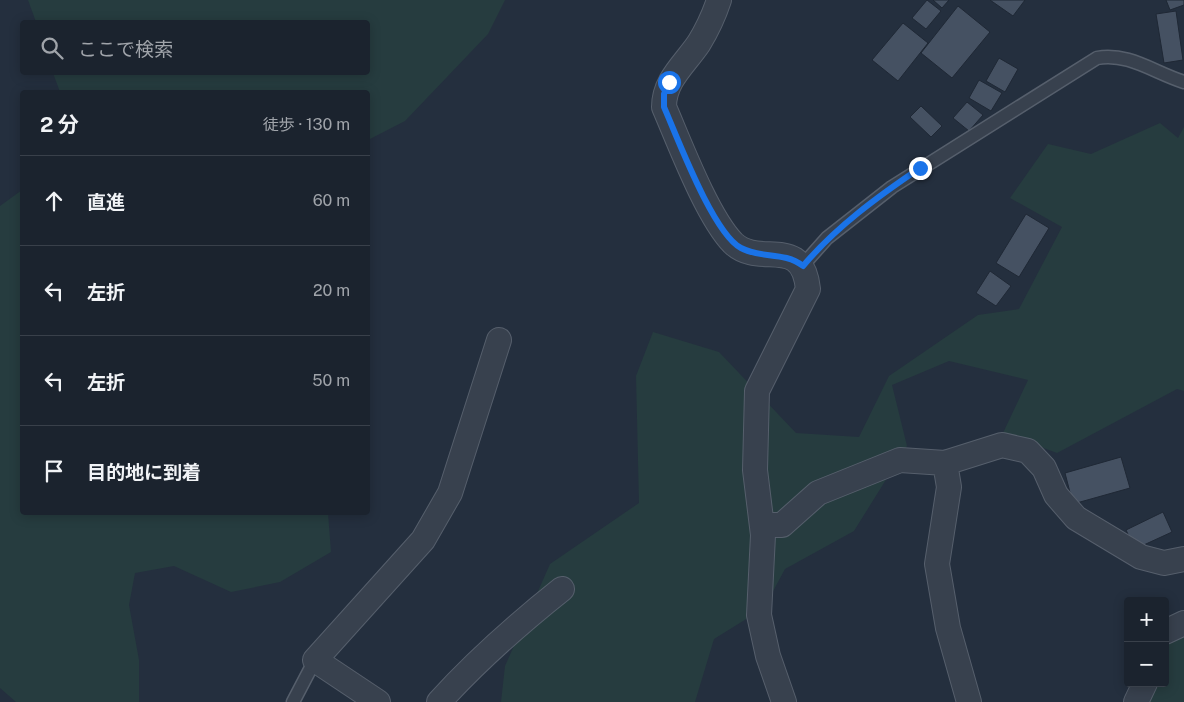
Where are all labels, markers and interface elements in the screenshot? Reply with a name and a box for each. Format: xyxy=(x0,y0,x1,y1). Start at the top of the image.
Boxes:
search box xyxy=(20,20,370,75)
icon: search xyxy=(38,34,66,62)
text: ここで検索 xyxy=(78,38,173,60)
route start xyxy=(658,71,681,94)
text: 2 分 xyxy=(40,112,79,137)
text: 徒歩 · 130 m xyxy=(263,115,350,134)
route end xyxy=(909,157,932,180)
icon: ahead xyxy=(40,187,68,215)
text: 直進 xyxy=(87,191,125,213)
text: 60 m xyxy=(313,191,350,210)
icon: left xyxy=(40,277,68,305)
text: 左折 xyxy=(87,281,125,303)
text: 20 m xyxy=(313,281,350,300)
icon: left xyxy=(40,367,68,395)
text: 左折 xyxy=(87,371,125,393)
text: 50 m xyxy=(312,371,350,390)
icon: arrive xyxy=(40,457,68,485)
text: 目的地に到着 xyxy=(87,461,201,483)
map controls xyxy=(1124,597,1169,687)
button: + xyxy=(1124,597,1169,642)
button: − xyxy=(1124,642,1169,687)

